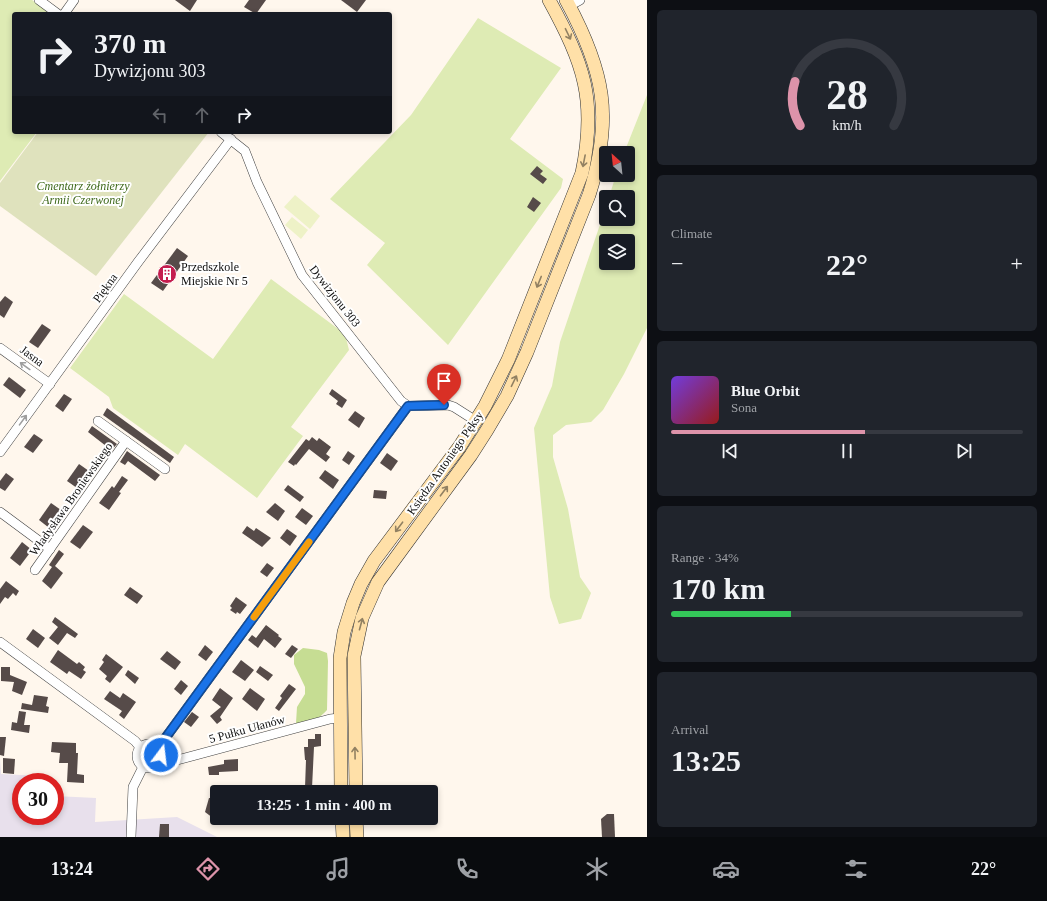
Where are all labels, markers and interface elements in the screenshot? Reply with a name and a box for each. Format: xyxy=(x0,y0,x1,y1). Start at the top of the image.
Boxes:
icon: right xyxy=(28,28,80,80)
text: 370 m xyxy=(94,28,166,59)
one-way arrow xyxy=(565,28,572,40)
text: Dywizjonu 303 xyxy=(94,61,206,81)
text: 28 xyxy=(826,72,868,118)
icon: left xyxy=(149,104,171,126)
icon: ahead xyxy=(191,104,213,126)
icon: right xyxy=(233,104,255,126)
text: km/h xyxy=(832,116,862,132)
north arrow xyxy=(599,146,635,182)
map controls xyxy=(599,146,635,270)
one-way arrow xyxy=(580,154,588,167)
park label: Cmentarz żołnierzy Armii Czerwonej xyxy=(37,179,130,207)
button: search xyxy=(599,190,635,226)
text: Climate xyxy=(671,226,712,241)
button: layers xyxy=(599,234,635,270)
text: 22° xyxy=(826,248,868,281)
text: − xyxy=(671,251,683,276)
text: + xyxy=(1011,251,1023,276)
place label: Przedszkole Miejskie Nr 5 xyxy=(181,260,248,288)
street label: Dywizjonu 303 xyxy=(307,262,363,330)
building icon: Przedszkole Miejskie Nr 5 xyxy=(156,263,178,285)
street label: Piękna xyxy=(90,270,121,305)
one-way arrow xyxy=(535,276,543,288)
street label: Jasna xyxy=(17,343,47,370)
one-way arrow xyxy=(20,362,31,370)
pin xyxy=(427,364,461,405)
icon: arrive xyxy=(433,370,455,392)
one-way arrow xyxy=(511,376,518,388)
text: Blue Orbit xyxy=(731,383,800,399)
text: Sona xyxy=(731,400,757,415)
street label: Księdza Antoniego Pęksy xyxy=(404,408,486,518)
one-way arrow xyxy=(19,415,27,426)
street label: Władysława Broniewskiego xyxy=(27,440,115,558)
icon: previous xyxy=(719,440,741,462)
icon: pause xyxy=(836,440,858,462)
icon: next xyxy=(953,440,975,462)
one-way arrow xyxy=(440,485,448,496)
one-way arrow xyxy=(395,522,403,533)
text: Range · 34% xyxy=(671,550,739,565)
text: 170 km xyxy=(671,572,765,605)
one-way arrow xyxy=(358,617,365,630)
street label: 5 Pułku Ułanów xyxy=(208,712,287,746)
text: Arrival xyxy=(671,722,709,737)
position arrow xyxy=(140,734,182,776)
text: 13:25 xyxy=(671,744,741,777)
one-way arrow xyxy=(351,747,359,760)
speed limit sign: 30 xyxy=(12,773,64,825)
text: 13:25 · 1 min · 400 m xyxy=(257,797,392,813)
icon: directions xyxy=(194,855,222,883)
icon: music xyxy=(324,855,352,883)
icon: phone xyxy=(453,855,481,883)
icon: climate xyxy=(583,855,611,883)
icon: car xyxy=(712,855,740,883)
icon: filters xyxy=(842,855,870,883)
text: 13:24 xyxy=(51,859,93,879)
text: 22° xyxy=(971,859,996,879)

